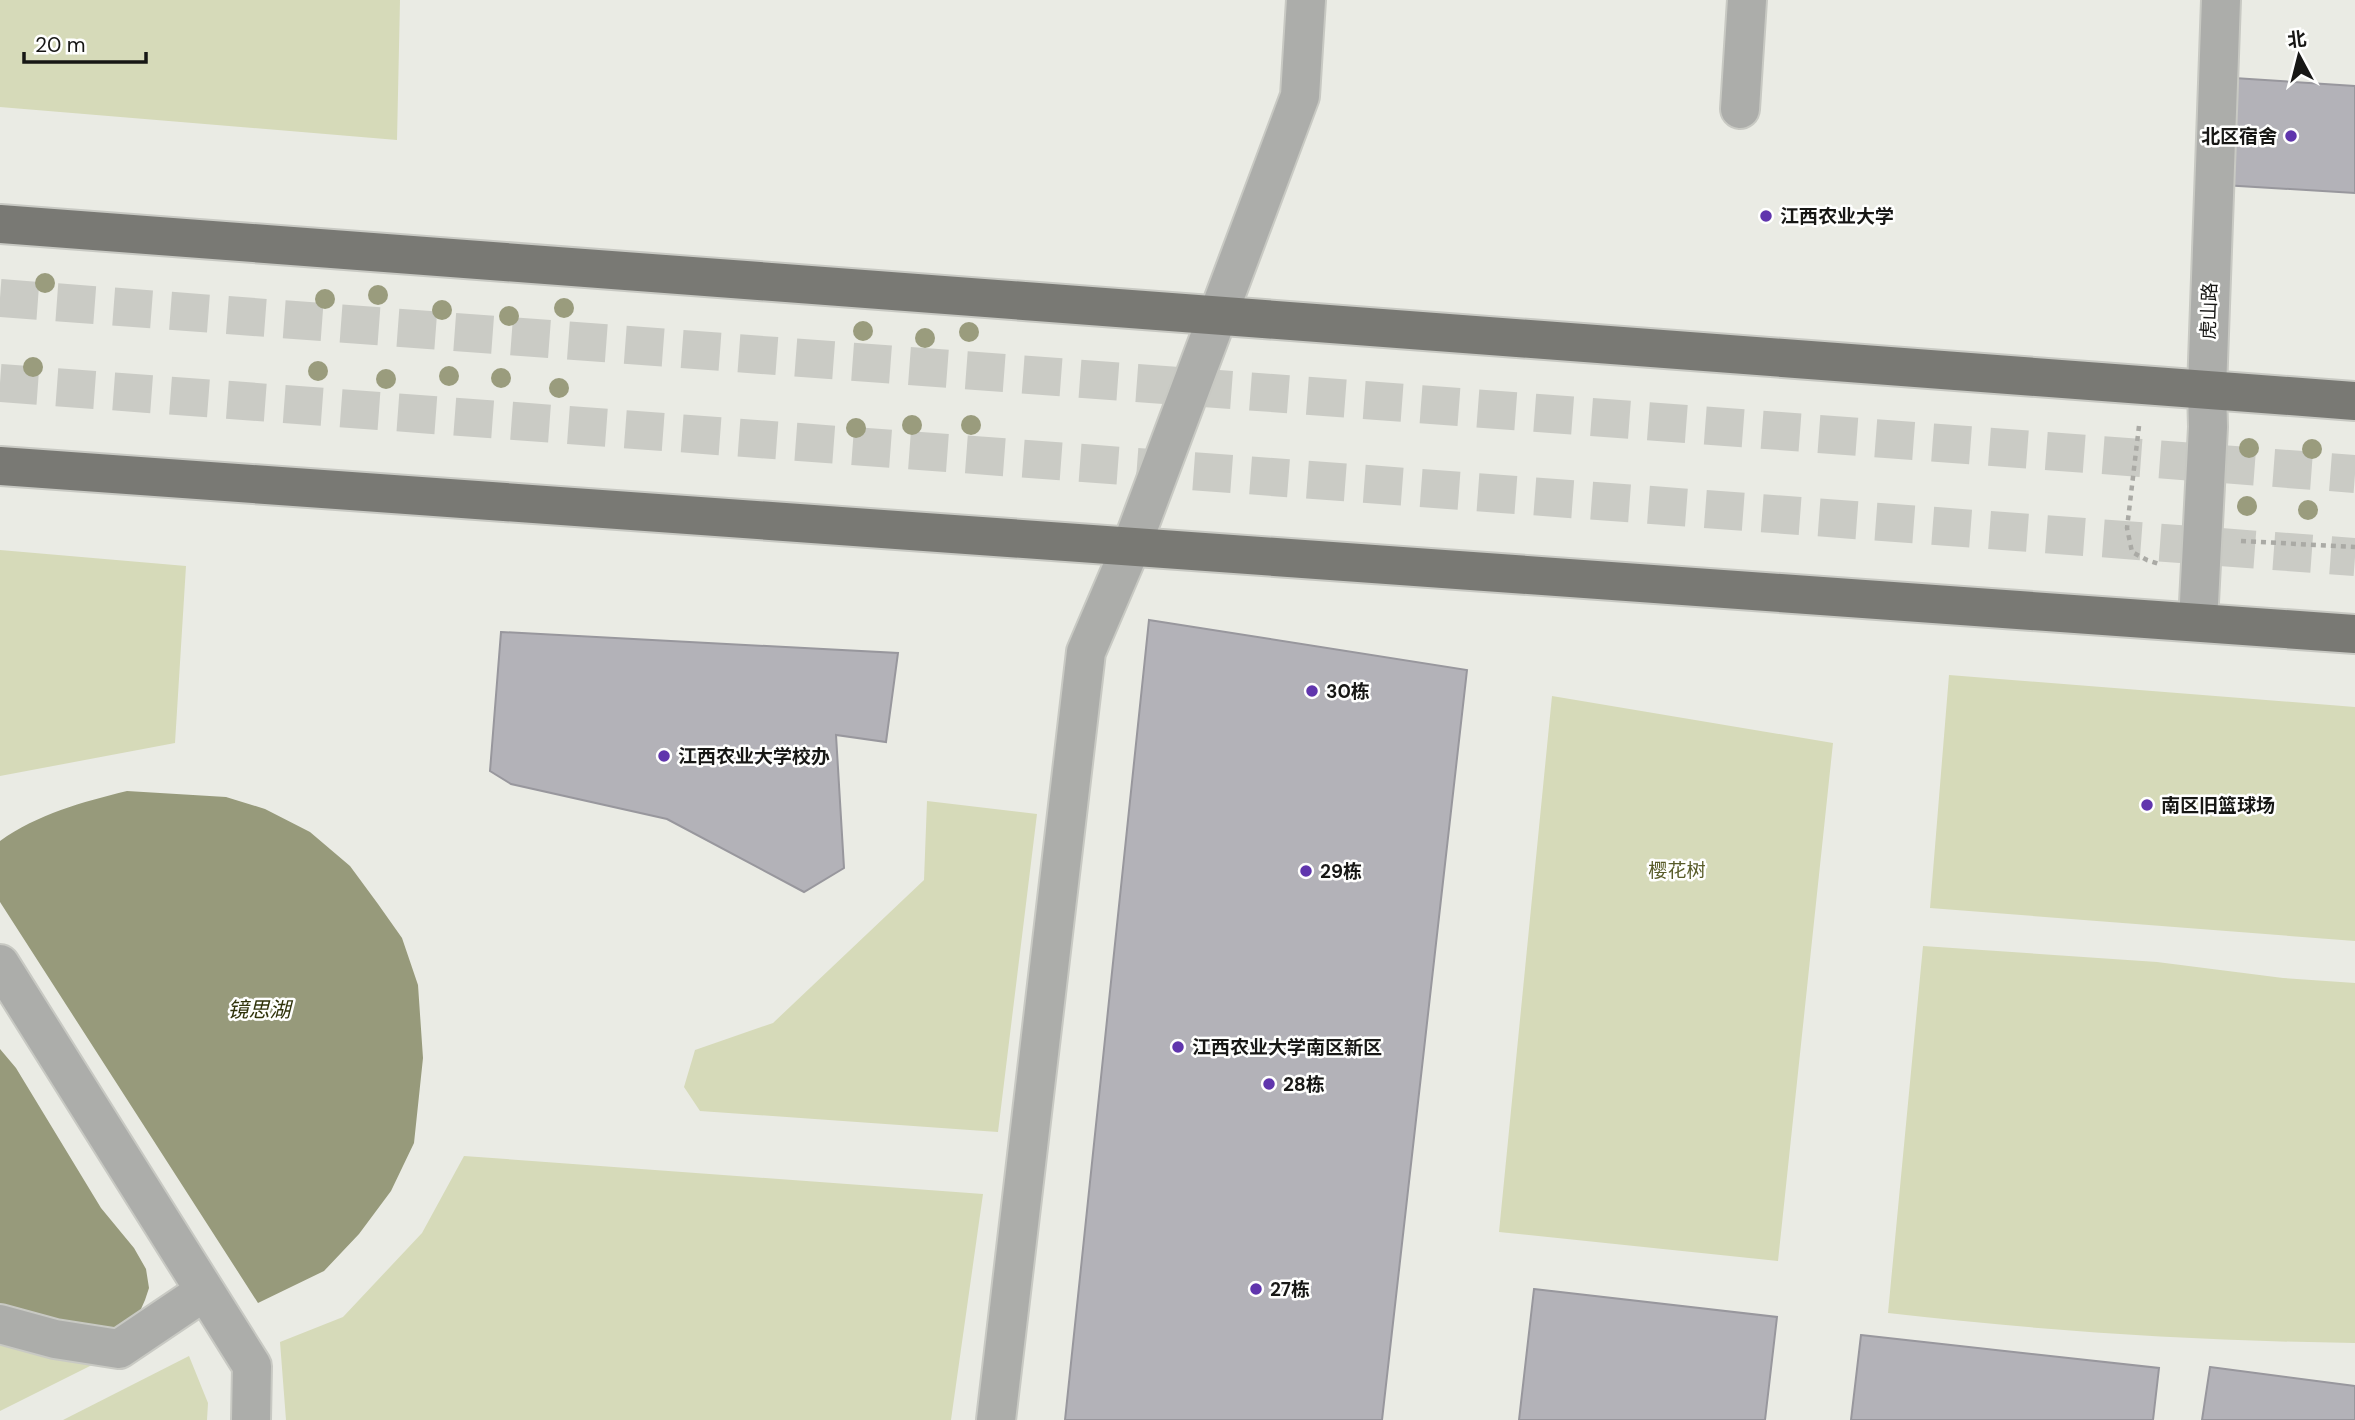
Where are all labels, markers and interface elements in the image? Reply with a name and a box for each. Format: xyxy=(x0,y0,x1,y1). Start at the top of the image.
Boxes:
scale bar xyxy=(24,21,147,65)
north arrow xyxy=(2264,21,2334,91)
text: 北 xyxy=(2286,26,2308,53)
text: 20 m xyxy=(35,31,86,59)
place label: 北区宿舍 xyxy=(2201,124,2277,149)
marker: 北区宿舍 xyxy=(2283,128,2299,144)
place label: 江西农业大学 xyxy=(1780,204,1894,229)
marker: 江西农业大学 xyxy=(1758,208,1774,224)
street label: 虎山路 xyxy=(2196,282,2222,340)
place label: 30栋 xyxy=(1326,679,1370,704)
marker: 30栋 xyxy=(1304,683,1320,699)
place label: 江西农业大学校办 xyxy=(678,744,830,769)
marker: 江西农业大学校办 xyxy=(656,748,672,764)
place label: 南区旧篮球场 xyxy=(2161,793,2275,818)
marker: 南区旧篮球场 xyxy=(2139,797,2155,813)
park label: 樱花树 xyxy=(1648,858,1706,883)
place label: 29栋 xyxy=(1320,859,1362,884)
marker: 29栋 xyxy=(1298,863,1314,879)
water label: 镜思湖 xyxy=(228,996,293,1024)
place label: 江西农业大学南区新区 xyxy=(1192,1035,1382,1060)
marker: 江西农业大学南区新区 xyxy=(1170,1039,1186,1055)
place label: 28栋 xyxy=(1283,1072,1325,1097)
marker: 28栋 xyxy=(1261,1076,1277,1092)
place label: 27栋 xyxy=(1270,1277,1310,1302)
marker: 27栋 xyxy=(1248,1281,1264,1297)

